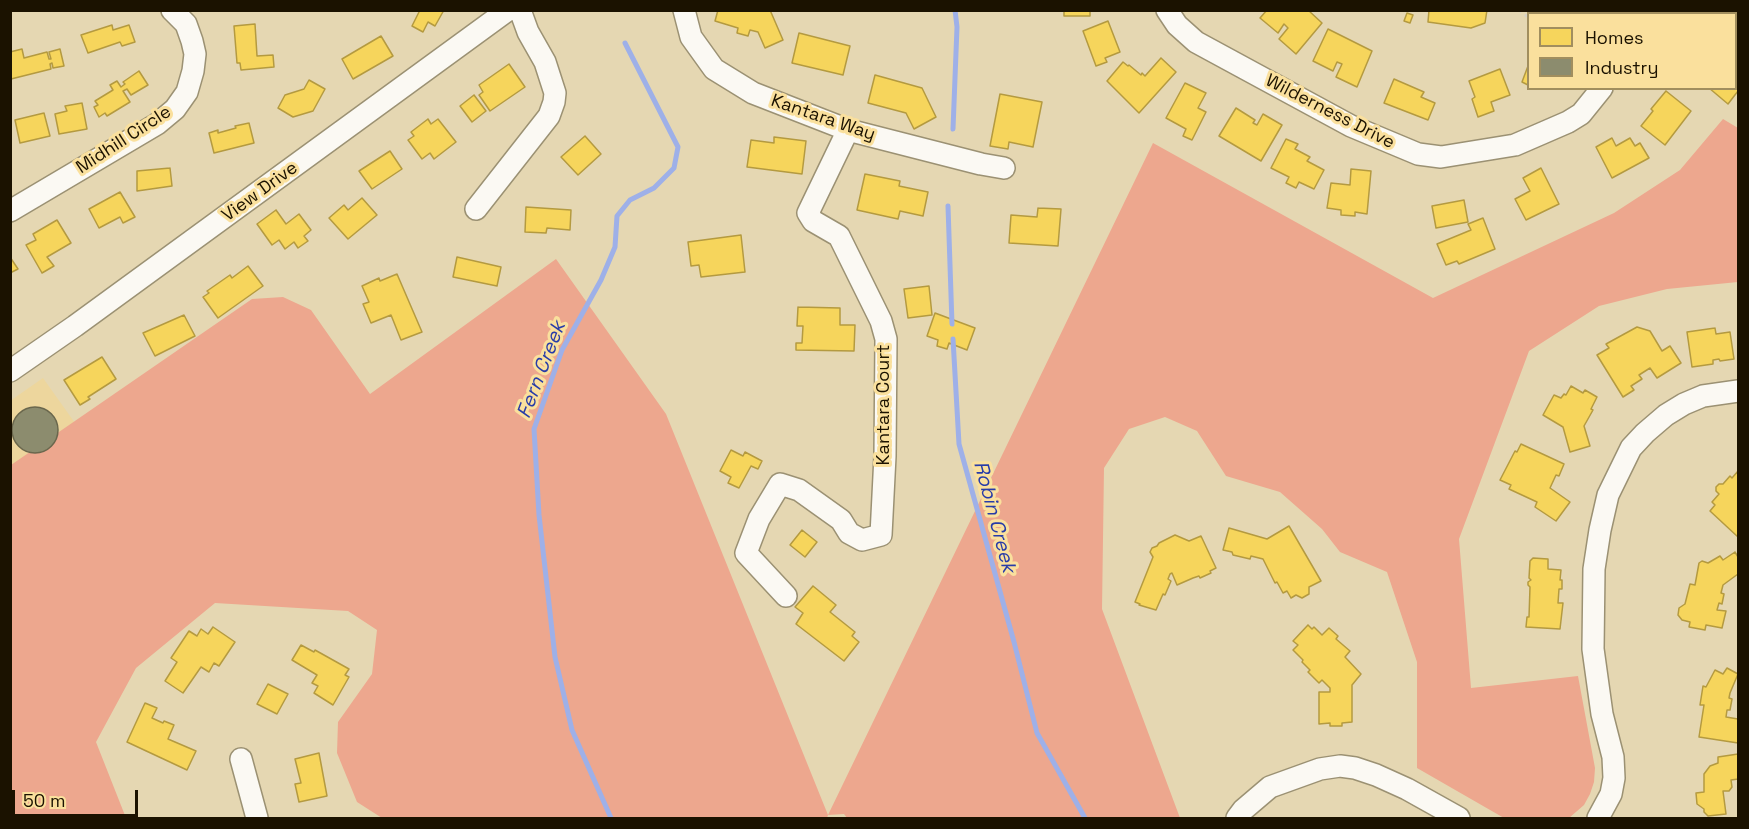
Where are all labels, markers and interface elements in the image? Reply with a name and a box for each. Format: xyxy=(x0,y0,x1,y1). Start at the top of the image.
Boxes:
legend xyxy=(1527,12,1737,90)
text: Homes xyxy=(1585,26,1644,49)
text: Industry xyxy=(1585,56,1658,79)
street label: Wilderness Drive xyxy=(1262,70,1398,154)
street label: Kantara Way xyxy=(768,90,878,146)
street label: Midhill Circle xyxy=(73,101,175,179)
street label: View Drive xyxy=(218,157,302,227)
water label: Fern Creek xyxy=(513,318,571,422)
street label: Kantara Court xyxy=(873,345,895,465)
water label: Robin Creek xyxy=(968,459,1020,575)
scale bar xyxy=(15,778,141,816)
text: 50 m xyxy=(23,789,65,812)

